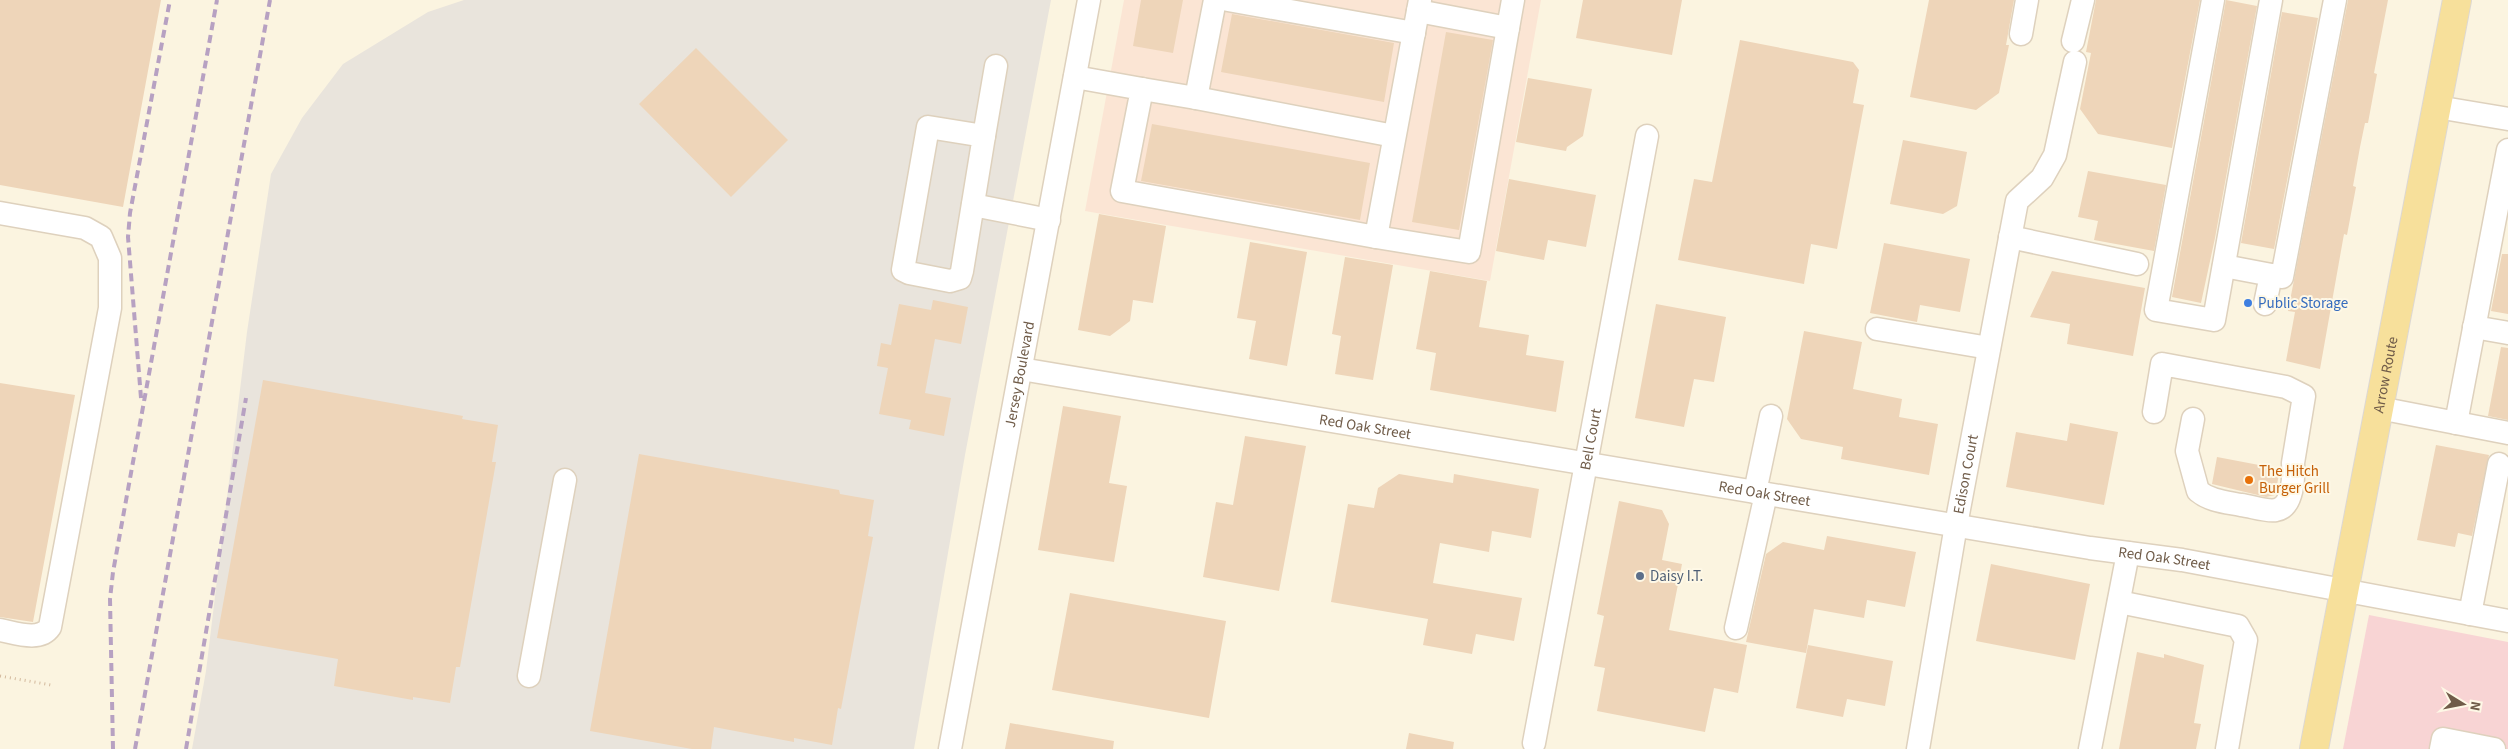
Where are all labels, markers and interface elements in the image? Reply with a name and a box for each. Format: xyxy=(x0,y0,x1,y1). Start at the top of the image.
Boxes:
place label: Public Storage xyxy=(2258,293,2348,314)
marker: Public Storage xyxy=(2242,297,2254,309)
street label: Jersey Boulevard xyxy=(1000,320,1040,429)
street label: Arrow Route xyxy=(2368,335,2404,415)
street label: Bell Court xyxy=(1575,407,1607,472)
street label: Red Oak Street xyxy=(1318,409,1413,445)
street label: Edison Court xyxy=(1948,433,1984,516)
place label: The Hitch Burger Grill xyxy=(2259,461,2330,499)
marker: The Hitch Burger Grill xyxy=(2243,474,2255,486)
street label: Red Oak Street xyxy=(1717,476,1812,512)
street label: Red Oak Street xyxy=(2117,542,2212,576)
place label: Daisy I.T. xyxy=(1650,566,1703,587)
marker: Daisy I.T. xyxy=(1634,570,1646,582)
north arrow xyxy=(2438,679,2488,729)
text: N xyxy=(2464,700,2485,712)

